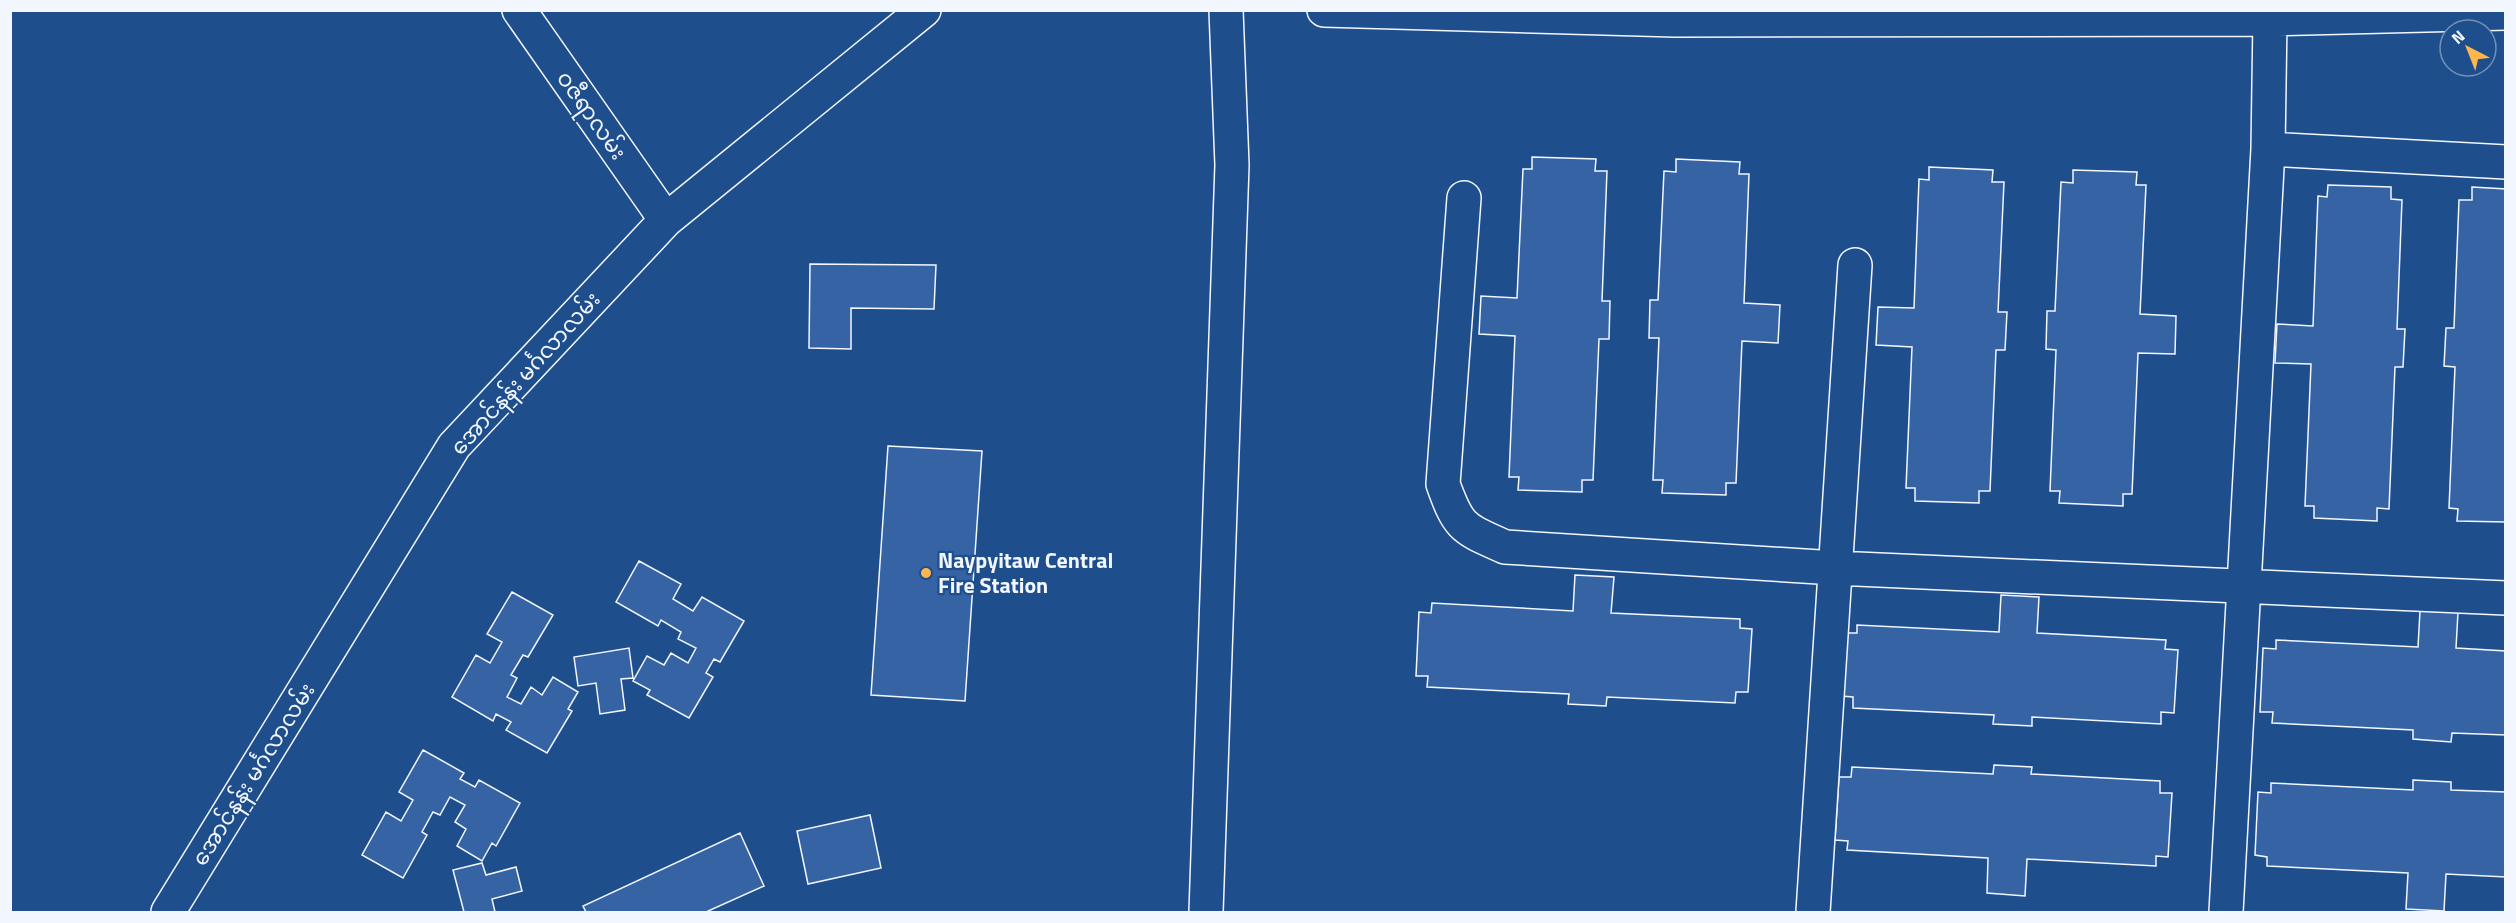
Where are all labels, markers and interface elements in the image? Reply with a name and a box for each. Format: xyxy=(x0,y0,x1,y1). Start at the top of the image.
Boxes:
north arrow xyxy=(2438,18,2498,78)
text: N xyxy=(2446,24,2470,49)
street label: ဝဇီရာလမ်း xyxy=(548,63,635,167)
street label: အောင်နန်း မင်္ဂလာလမ်း xyxy=(442,283,609,463)
place label: Naypyitaw Central Fire Station xyxy=(938,543,1113,602)
marker: Naypyitaw Central Fire Station xyxy=(919,566,933,580)
street label: အောင်နန်း မင်္ဂလာလမ်း xyxy=(183,676,324,873)

